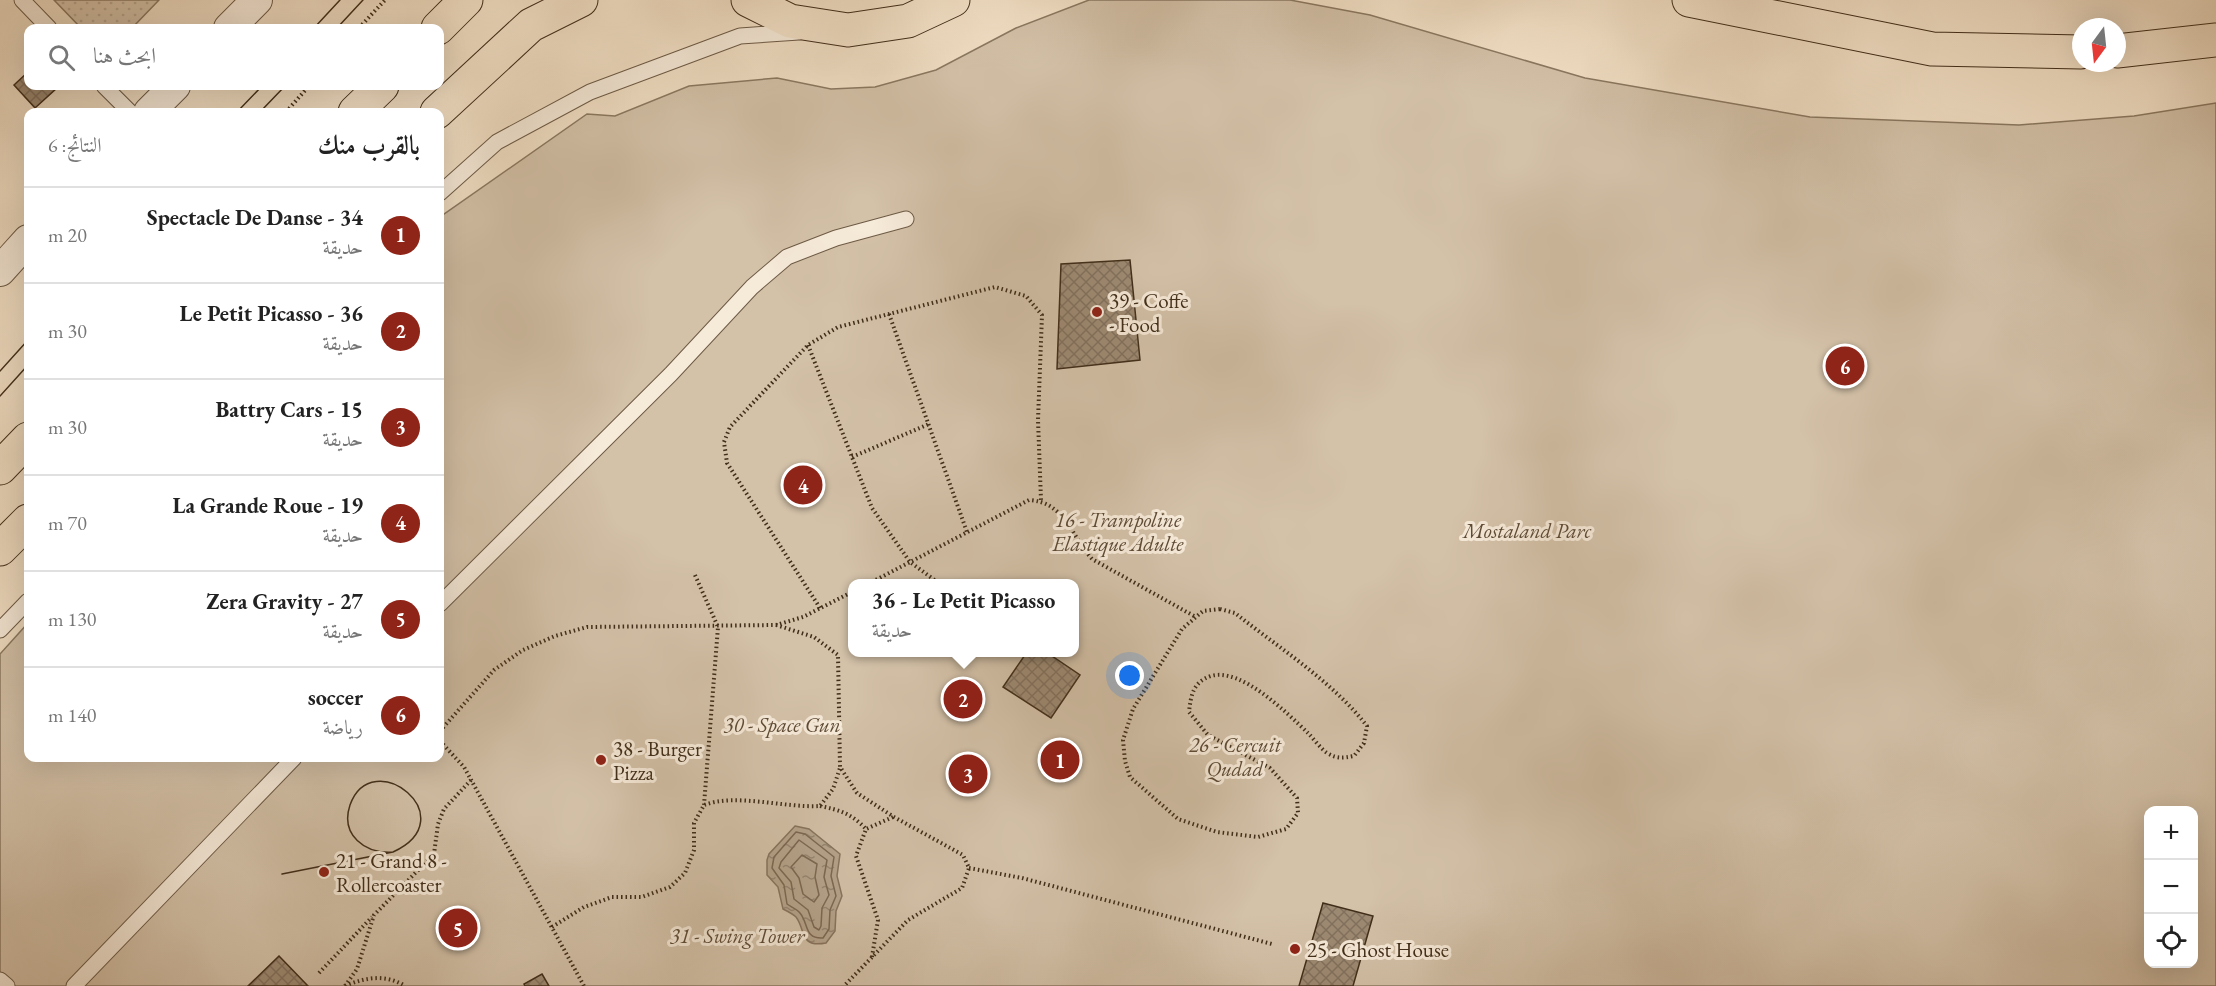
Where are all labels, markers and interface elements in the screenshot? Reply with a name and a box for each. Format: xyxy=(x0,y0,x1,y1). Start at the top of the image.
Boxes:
north arrow xyxy=(2072,18,2126,72)
search box xyxy=(24,24,444,90)
icon: search xyxy=(45,41,78,74)
text: ابحث هنا xyxy=(93,41,156,70)
text: بالقرب منك xyxy=(318,128,420,162)
text: النتائج: 6 xyxy=(48,132,102,158)
text: 34 - Spectacle De Danse xyxy=(147,203,363,232)
text: 20 m xyxy=(48,222,87,248)
text: 1 xyxy=(395,222,406,248)
text: حديقة xyxy=(323,234,363,260)
place label: 39 - Coffe - Food xyxy=(1109,287,1188,338)
text: 36 - Le Petit Picasso xyxy=(180,299,363,328)
marker: 39 - Coffe - Food xyxy=(1090,305,1104,319)
text: 30 m xyxy=(48,318,87,344)
text: 2 xyxy=(395,318,406,344)
text: حديقة xyxy=(323,330,363,356)
pin: 6 xyxy=(1826,344,1864,388)
text: 15 - Battry Cars xyxy=(216,395,363,424)
text: 30 m xyxy=(48,414,87,440)
text: 3 xyxy=(395,414,406,440)
text: حديقة xyxy=(323,426,363,452)
pin: 4 xyxy=(784,462,822,508)
text: 19 - La Grande Roue xyxy=(173,491,363,520)
park label: 16 - Trampoline Elastique Adulte xyxy=(1051,506,1184,558)
text: 70 m xyxy=(48,510,87,536)
text: 4 xyxy=(395,510,406,536)
park label: Mostaland Parc xyxy=(1461,517,1591,544)
text: حديقة xyxy=(323,522,363,548)
popup xyxy=(848,579,1079,657)
text: 36 - Le Petit Picasso xyxy=(872,586,1055,615)
text: 27 - Zera Gravity xyxy=(206,587,363,616)
text: 130 m xyxy=(48,606,96,632)
text: 5 xyxy=(395,606,406,632)
text: حديقة xyxy=(872,617,912,643)
text: حديقة xyxy=(323,618,363,644)
your location xyxy=(1115,661,1144,690)
pin: 2 xyxy=(944,676,982,722)
text: soccer xyxy=(308,683,363,712)
text: 140 m xyxy=(48,702,96,728)
text: 6 xyxy=(395,702,406,728)
park label: 30 - Space Gun xyxy=(723,711,841,738)
text: رياضة xyxy=(323,714,363,740)
park label: 26 - Cercuit Qudad xyxy=(1189,731,1282,782)
place label: 38 - Burger Pizza xyxy=(613,735,702,786)
pin: 1 xyxy=(1040,738,1080,783)
pin: 3 xyxy=(948,752,988,796)
marker: 38 - Burger Pizza xyxy=(594,753,608,767)
map controls xyxy=(2144,806,2198,968)
button: + xyxy=(2144,806,2198,860)
place label: 21 - Grand 8 - Rollercoaster xyxy=(336,847,447,898)
button: − xyxy=(2144,860,2198,914)
marker: 21 - Grand 8 - Rollercoaster xyxy=(317,865,331,879)
pin: 5 xyxy=(438,906,478,950)
button: locate xyxy=(2144,914,2198,968)
park label: 31 - Swing Tower xyxy=(670,922,805,949)
place label: 25 - Ghost House xyxy=(1307,936,1449,963)
marker: 25 - Ghost House xyxy=(1288,942,1302,956)

